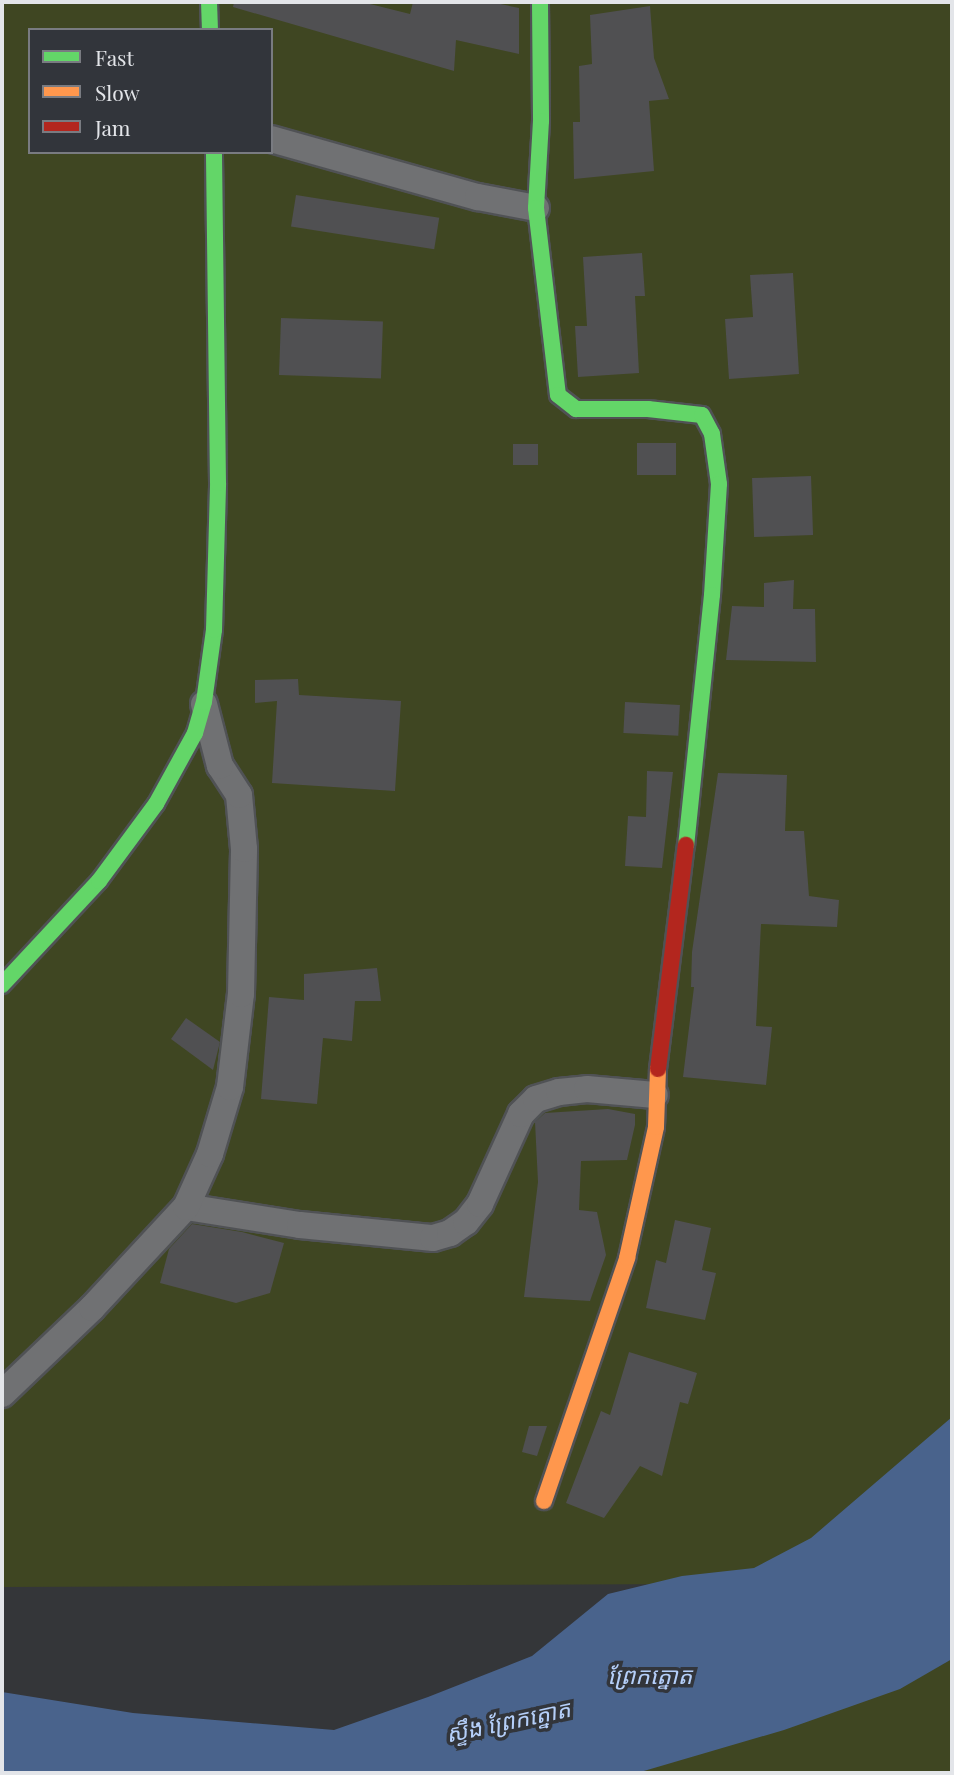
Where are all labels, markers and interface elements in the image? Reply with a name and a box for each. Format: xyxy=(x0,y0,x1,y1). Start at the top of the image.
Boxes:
legend xyxy=(28,28,273,154)
text: Fast xyxy=(95,43,134,71)
text: Slow xyxy=(95,78,140,106)
text: Jam xyxy=(95,113,131,141)
water label: ព្រែកត្នោត xyxy=(608,1661,692,1689)
water label: ស្ទឹង ព្រែកត្នោត xyxy=(443,1694,573,1748)

